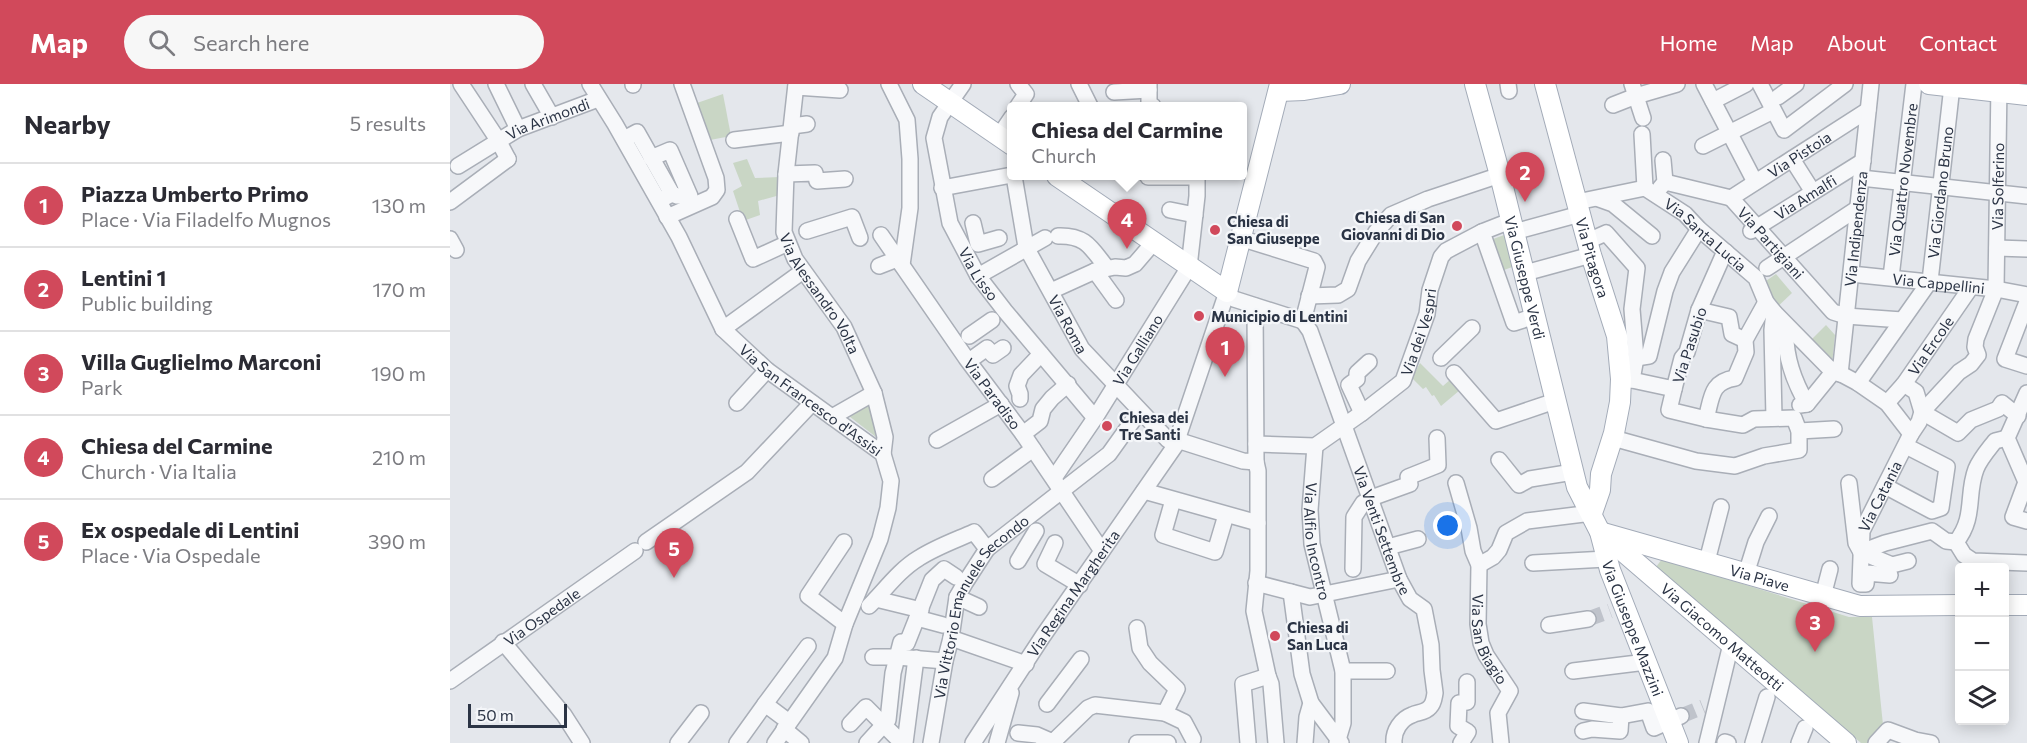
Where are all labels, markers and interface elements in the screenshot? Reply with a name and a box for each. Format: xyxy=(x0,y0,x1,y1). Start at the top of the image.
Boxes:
search box xyxy=(124,15,544,69)
text: Map xyxy=(30,25,88,59)
icon: search xyxy=(145,26,178,59)
text: Search here xyxy=(193,29,309,56)
text: Home xyxy=(1660,30,1717,55)
text: Map xyxy=(1750,30,1794,55)
text: About xyxy=(1827,30,1886,55)
text: Contact xyxy=(1919,30,1997,55)
street label: Via Arimondi xyxy=(503,94,592,143)
popup xyxy=(1007,102,1247,180)
street label: Via Quattro Novembre xyxy=(1885,102,1921,257)
text: Nearby xyxy=(24,108,111,139)
text: 5 results xyxy=(350,111,426,135)
text: Chiesa del Carmine xyxy=(1031,116,1223,143)
street label: Via Giordano Bruno xyxy=(1924,125,1956,260)
street label: Via Pistoia xyxy=(1764,127,1834,181)
text: Church xyxy=(1031,143,1097,167)
street label: Via Solferino xyxy=(1988,143,2007,230)
pin: 2 xyxy=(1506,152,1544,202)
street label: Via Indipendenza xyxy=(1840,170,1871,288)
street label: Via Amalfi xyxy=(1771,171,1840,223)
text: Piazza Umberto Primo xyxy=(81,180,309,207)
text: 1 xyxy=(39,193,48,217)
text: 130 m xyxy=(372,193,426,217)
street label: Via Santa Lucia xyxy=(1661,194,1750,275)
pin: 4 xyxy=(1108,200,1146,249)
street label: Via Partigiani xyxy=(1734,203,1808,282)
text: Place · Via Filadelfo Mugnos xyxy=(81,207,331,231)
place label: Chiesa di San Giovanni di Dio xyxy=(1341,208,1445,243)
place label: Chiesa di San Giuseppe xyxy=(1227,212,1320,247)
street label: Via Giuseppe Verdi xyxy=(1501,214,1549,341)
street label: Via Pitagora xyxy=(1572,215,1613,300)
marker: Chiesa di San Giovanni di Dio xyxy=(1450,219,1464,233)
marker: Chiesa di San Giuseppe xyxy=(1208,223,1222,237)
street label: Via Alessandro Volta xyxy=(776,230,864,356)
street label: Via Lisso xyxy=(955,244,1003,304)
text: Lentini 1 xyxy=(81,264,167,291)
street label: Via Cappellini xyxy=(1892,269,1986,297)
text: 2 xyxy=(38,277,49,301)
text: 170 m xyxy=(373,277,426,301)
street label: Via dei Vespri xyxy=(1397,287,1439,378)
text: Public building xyxy=(81,291,213,315)
street label: Via Roma xyxy=(1045,292,1092,357)
street label: Via Pasubio xyxy=(1668,305,1710,385)
place label: Municipio di Lentini xyxy=(1211,307,1348,325)
marker: Municipio di Lentini xyxy=(1192,309,1206,323)
street label: Via Galliano xyxy=(1108,311,1166,389)
street label: Via Ercole xyxy=(1904,313,1957,379)
pin: 1 xyxy=(1206,328,1244,377)
street label: Via San Francesco d'Assisi xyxy=(736,340,886,459)
text: Villa Guglielmo Marconi xyxy=(81,348,321,375)
street label: Via Paradiso xyxy=(960,355,1025,433)
text: 3 xyxy=(38,361,49,385)
text: 190 m xyxy=(371,361,426,385)
text: Park xyxy=(81,375,123,399)
place label: Chiesa dei Tre Santi xyxy=(1119,408,1189,443)
marker: Chiesa dei Tre Santi xyxy=(1100,419,1114,433)
text: Chiesa del Carmine xyxy=(81,432,273,459)
text: 4 xyxy=(37,445,50,469)
text: 210 m xyxy=(372,445,426,469)
street label: Via Catania xyxy=(1854,458,1905,535)
text: Church · Via Italia xyxy=(81,459,237,483)
street label: Via Venti Settembre xyxy=(1350,463,1415,598)
street label: Via Alfio Incontro xyxy=(1301,482,1334,602)
street label: Via Vittorio Emanuele Secondo xyxy=(930,511,1032,701)
your location xyxy=(1433,511,1462,540)
text: Ex ospedale di Lentini xyxy=(81,516,299,543)
street label: Via Regina Margherita xyxy=(1023,526,1123,660)
pin: 5 xyxy=(654,528,694,578)
text: 5 xyxy=(38,529,49,553)
text: 390 m xyxy=(368,529,426,553)
text: Place · Via Ospedale xyxy=(81,543,261,567)
street label: Via Giuseppe Mazzini xyxy=(1599,558,1668,699)
street label: Via Piave xyxy=(1728,560,1792,595)
map controls xyxy=(1955,563,2009,725)
button: + xyxy=(1955,563,2009,617)
street label: Via Giacomo Matteotti xyxy=(1657,579,1787,694)
street label: Via Ospedale xyxy=(500,584,583,650)
street label: Via San Biagio xyxy=(1469,594,1512,688)
pin: 3 xyxy=(1796,602,1834,652)
button: − xyxy=(1955,617,2009,671)
place label: Chiesa di San Luca xyxy=(1287,618,1349,653)
marker: Chiesa di San Luca xyxy=(1268,629,1282,643)
button: layers xyxy=(1955,671,2009,725)
scale bar xyxy=(468,701,567,728)
text: 50 m xyxy=(477,705,514,724)

